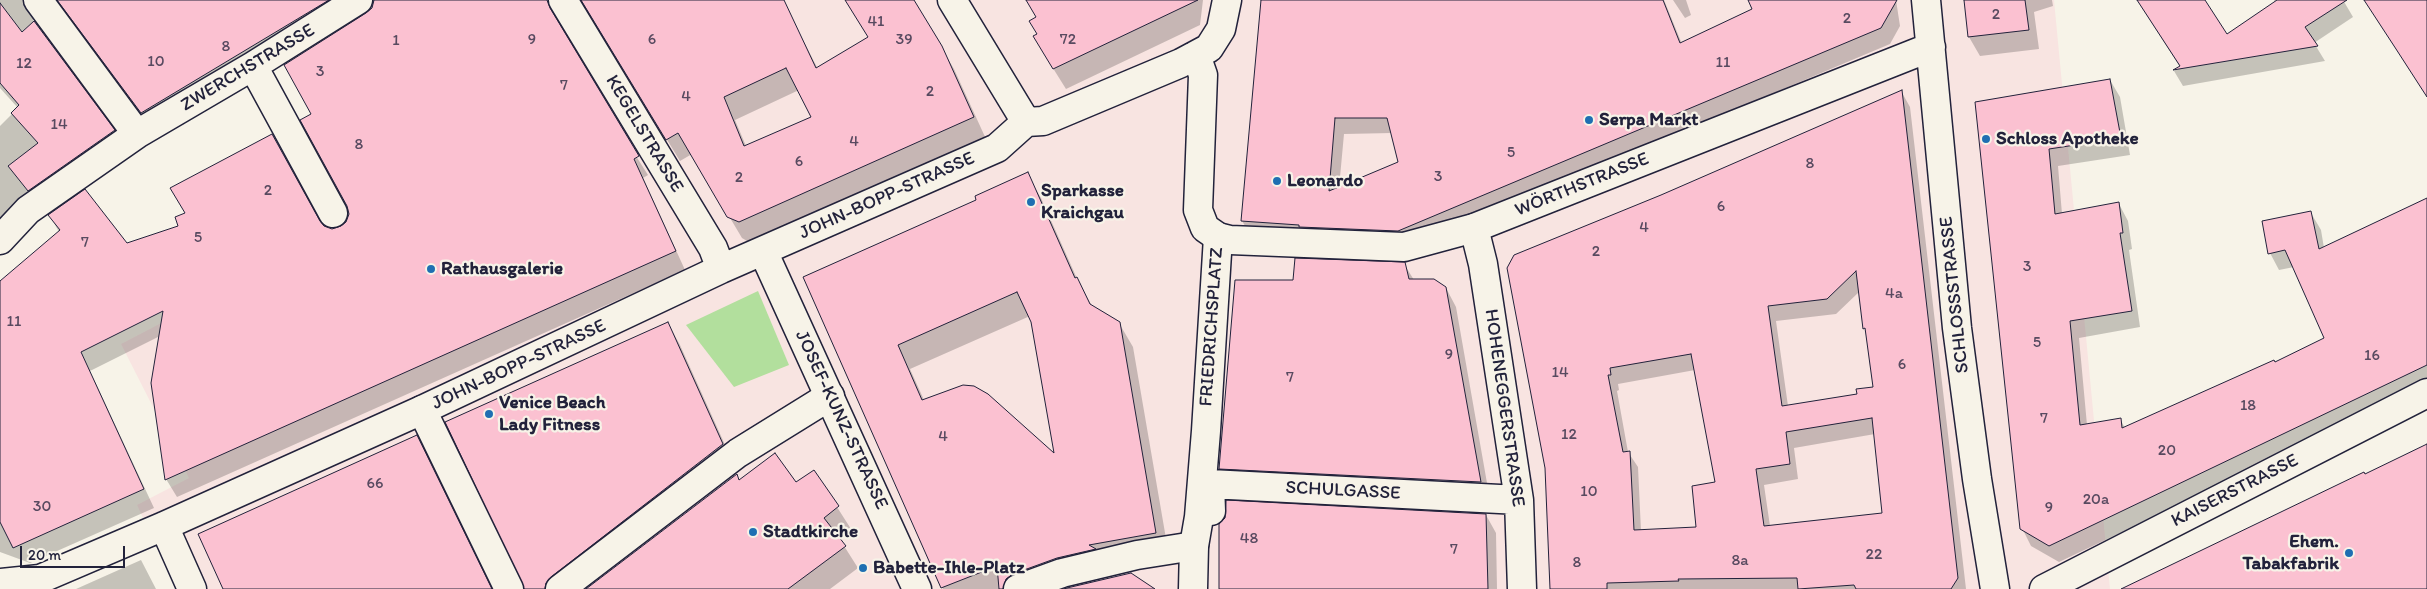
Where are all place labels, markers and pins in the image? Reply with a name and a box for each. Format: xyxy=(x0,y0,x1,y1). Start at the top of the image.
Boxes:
place label: Serpa Markt xyxy=(1599,109,1698,131)
marker: Serpa Markt xyxy=(1583,114,1595,126)
place label: Schloss Apotheke xyxy=(1996,128,2139,150)
marker: Schloss Apotheke xyxy=(1980,133,1992,145)
place label: Leonardo xyxy=(1287,170,1363,192)
marker: Leonardo xyxy=(1271,175,1283,187)
place label: Sparkasse Kraichgau xyxy=(1041,180,1124,224)
marker: Sparkasse Kraichgau xyxy=(1025,196,1037,208)
place label: Rathausgalerie xyxy=(441,258,563,280)
marker: Rathausgalerie xyxy=(425,263,437,275)
place label: Venice Beach Lady Fitness xyxy=(499,392,605,436)
marker: Venice Beach Lady Fitness xyxy=(483,408,495,420)
place label: Stadtkirche xyxy=(763,521,858,543)
marker: Stadtkirche xyxy=(747,526,759,538)
place label: Ehem. Tabakfabrik xyxy=(2243,531,2339,575)
marker: Ehem. Tabakfabrik xyxy=(2343,547,2355,559)
place label: Babette-Ihle-Platz xyxy=(873,557,1025,579)
marker: Babette-Ihle-Platz xyxy=(857,562,869,574)

